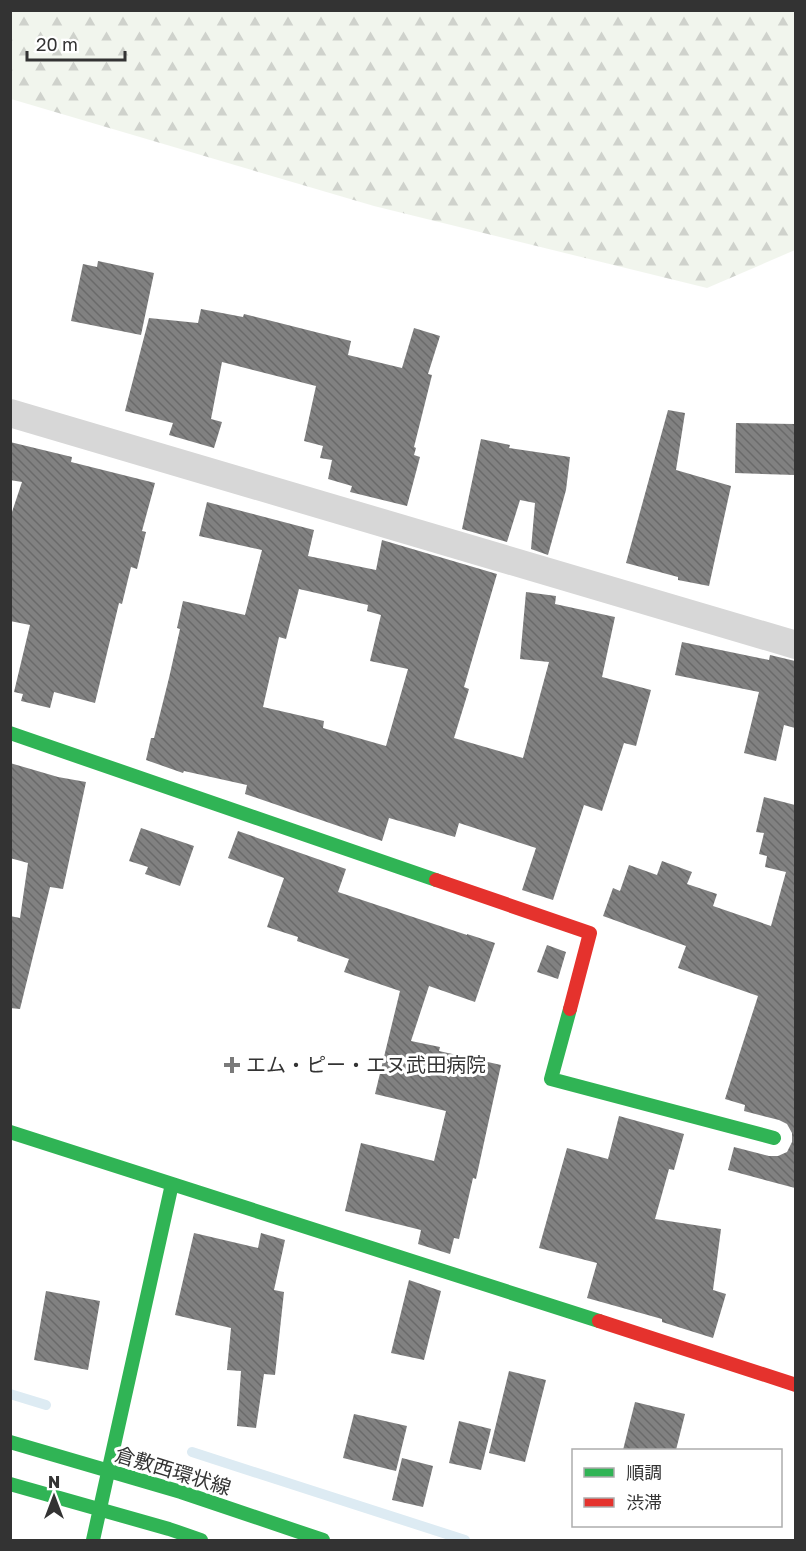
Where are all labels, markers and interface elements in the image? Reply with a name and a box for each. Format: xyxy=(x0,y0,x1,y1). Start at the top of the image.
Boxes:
scale bar xyxy=(27,24,124,62)
text: 20 m xyxy=(36,33,78,55)
place label: エム・ピー・エヌ武田病院 xyxy=(246,1052,486,1076)
marker: エム・ピー・エヌ武田病院 xyxy=(223,1056,241,1074)
street label: 倉敷西環状線 xyxy=(112,1441,234,1499)
legend xyxy=(572,1449,782,1527)
text: 順調 xyxy=(626,1461,662,1483)
north arrow xyxy=(24,1467,84,1527)
text: N xyxy=(48,1472,60,1492)
text: 渋滞 xyxy=(626,1491,662,1513)

